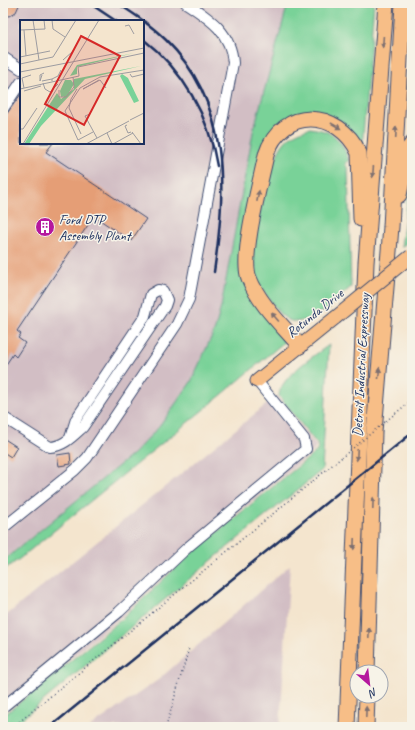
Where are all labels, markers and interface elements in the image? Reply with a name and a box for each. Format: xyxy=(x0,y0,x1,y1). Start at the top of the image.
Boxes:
inset map xyxy=(20,20,144,144)
one-way arrow xyxy=(379,36,386,48)
one-way arrow xyxy=(330,123,342,129)
one-way arrow xyxy=(393,125,399,138)
one-way arrow xyxy=(369,165,376,178)
one-way arrow xyxy=(255,190,261,202)
place label: Ford DTP Assembly Plant xyxy=(59,211,133,244)
building icon: Ford DTP Assembly Plant xyxy=(34,216,56,238)
street label: Rotunda Drive xyxy=(283,284,348,341)
street label: Detroit Industrial Expressway xyxy=(349,292,373,437)
one-way arrow xyxy=(270,311,279,322)
one-way arrow xyxy=(376,367,382,379)
one-way arrow xyxy=(354,449,361,461)
one-way arrow xyxy=(370,496,376,509)
one-way arrow xyxy=(350,538,357,550)
one-way arrow xyxy=(365,627,372,639)
north arrow xyxy=(349,664,389,704)
text: N xyxy=(365,685,380,702)
one-way arrow xyxy=(363,705,369,718)

